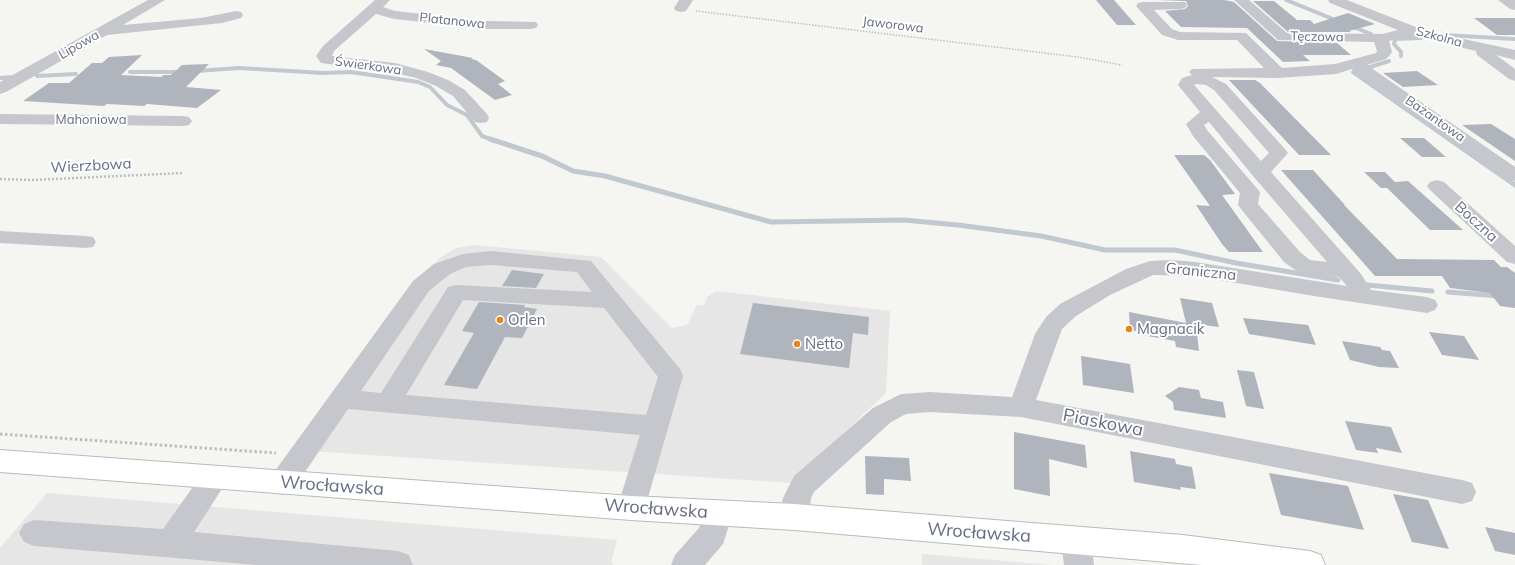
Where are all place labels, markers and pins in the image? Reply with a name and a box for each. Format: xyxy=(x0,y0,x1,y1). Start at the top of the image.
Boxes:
place label: Orlen xyxy=(508,311,546,329)
marker: Orlen xyxy=(495,315,505,325)
place label: Magnacik xyxy=(1137,320,1204,338)
marker: Magnacik xyxy=(1124,324,1134,334)
place label: Netto xyxy=(805,335,843,353)
marker: Netto xyxy=(792,339,802,349)

